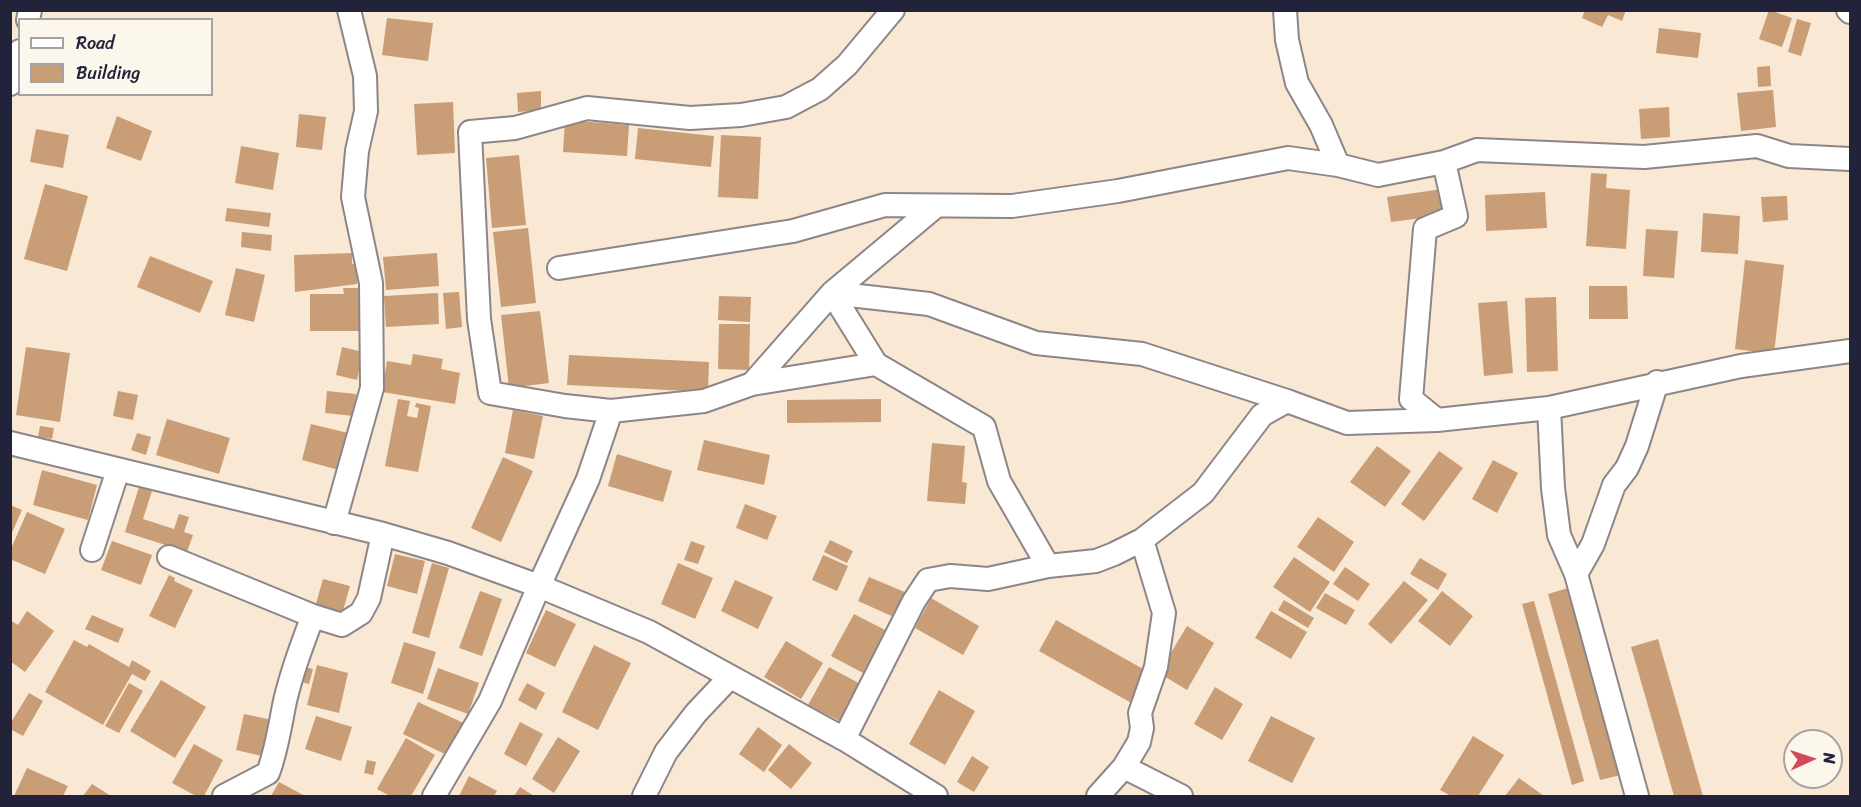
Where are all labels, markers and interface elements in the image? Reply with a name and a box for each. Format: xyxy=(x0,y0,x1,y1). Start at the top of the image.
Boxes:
legend xyxy=(18,18,213,96)
text: Road xyxy=(76,27,115,59)
text: Building xyxy=(76,57,140,89)
north arrow xyxy=(1783,729,1843,789)
text: N xyxy=(1815,752,1844,764)

